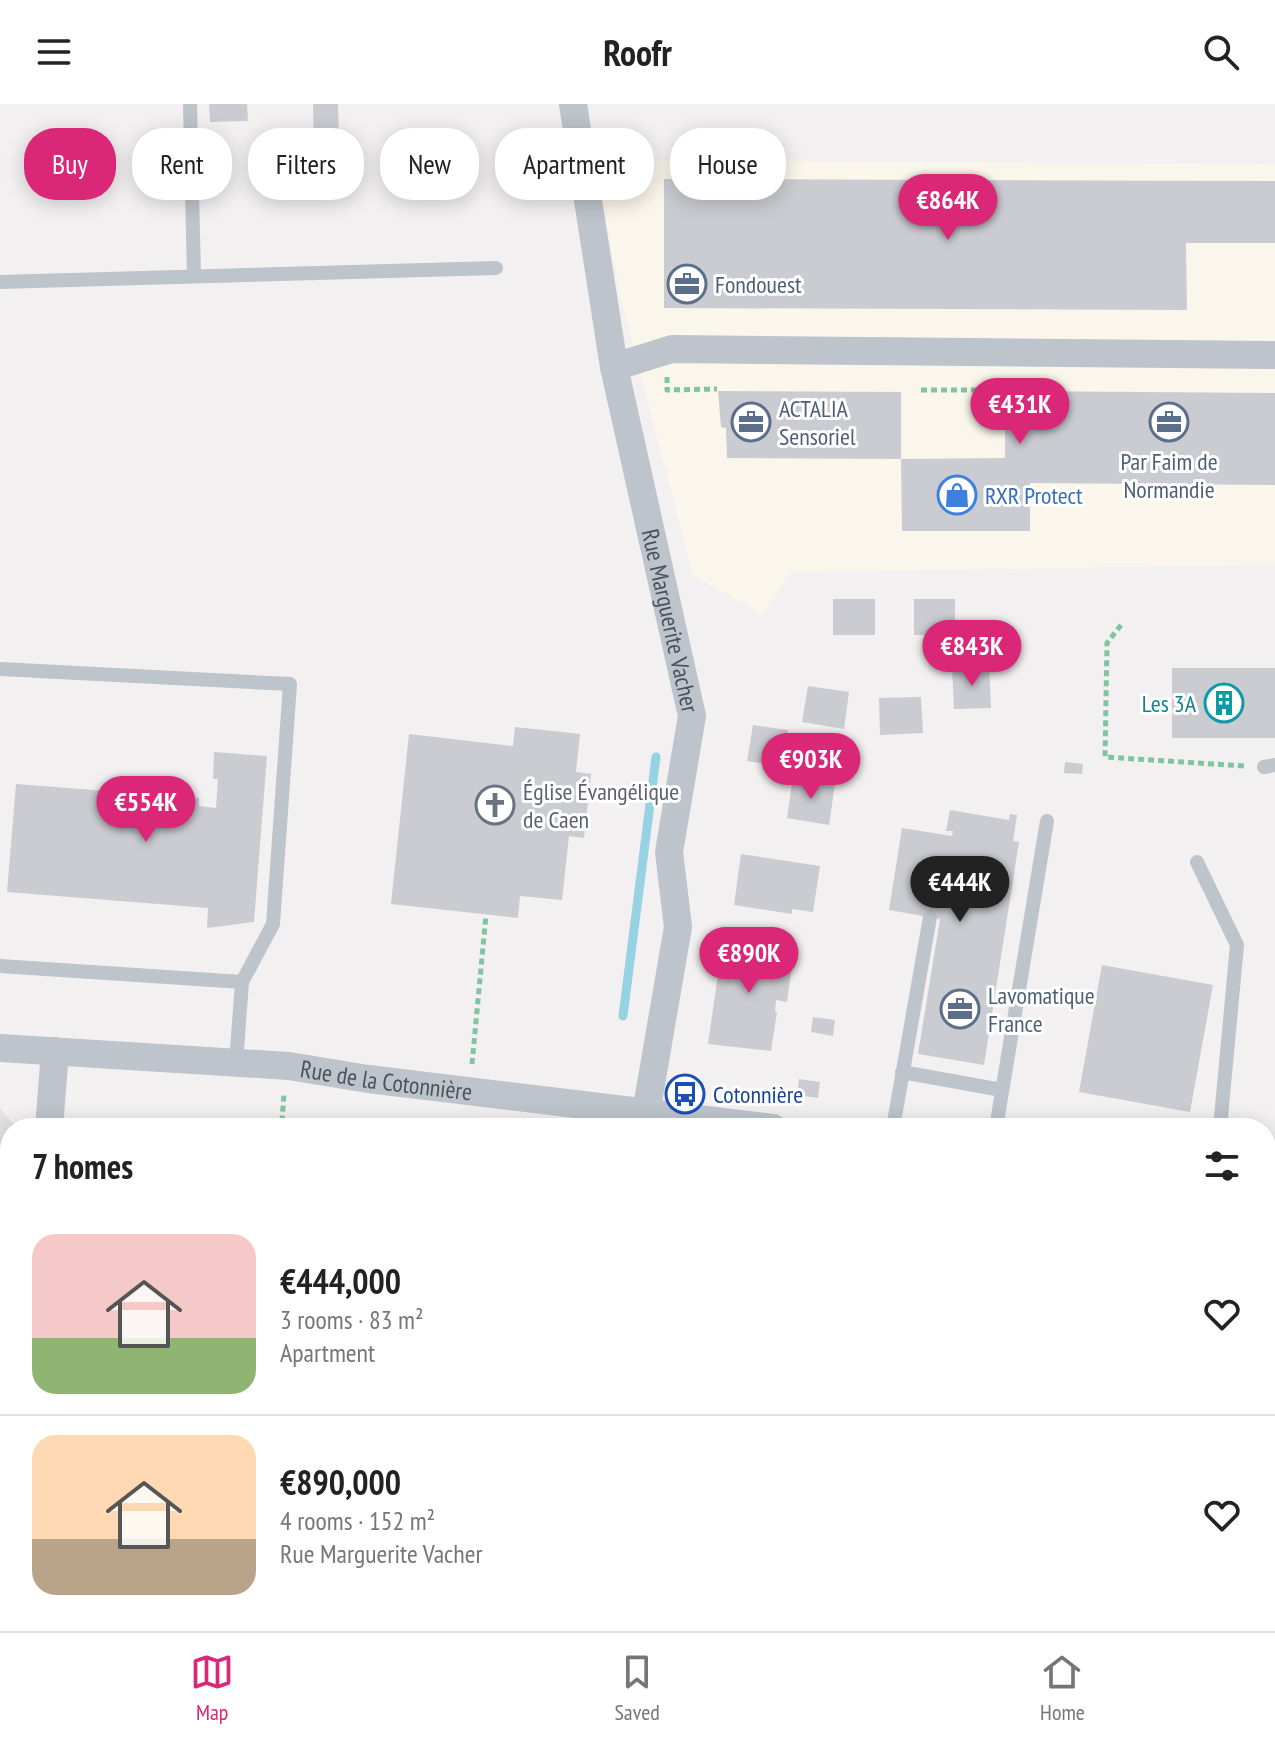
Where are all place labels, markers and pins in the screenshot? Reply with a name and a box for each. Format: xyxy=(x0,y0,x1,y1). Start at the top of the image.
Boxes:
pin: €864K xyxy=(892,174,1004,242)
office icon: Fondouest xyxy=(666,263,708,305)
place label: Fondouest xyxy=(715,269,802,300)
pin: €431K xyxy=(964,378,1076,446)
place label: ACTALIA Sensoriel xyxy=(779,393,856,452)
office icon: ACTALIA Sensoriel xyxy=(730,401,772,443)
office icon: Par Faim de Normandie xyxy=(1148,401,1190,443)
place label: Par Faim de Normandie xyxy=(1120,446,1218,505)
shop icon: RXR Protect xyxy=(936,474,978,516)
place label: RXR Protect xyxy=(985,480,1083,511)
pin: €843K xyxy=(916,620,1028,688)
building icon: Les 3A xyxy=(1203,682,1245,724)
place label: Les 3A xyxy=(1142,688,1197,719)
pin: €903K xyxy=(755,733,867,801)
pin: €554K xyxy=(90,776,202,844)
place label: Église Évangélique de Caen xyxy=(523,776,679,835)
church icon: Église Évangélique de Caen xyxy=(474,784,516,826)
pin: €444K xyxy=(904,856,1016,924)
pin: €890K xyxy=(693,927,805,995)
place label: Lavomatique France xyxy=(988,980,1095,1039)
office icon: Lavomatique France xyxy=(939,988,981,1030)
bus stop icon: Cotonnière xyxy=(664,1073,706,1115)
place label: Cotonnière xyxy=(713,1079,803,1110)

